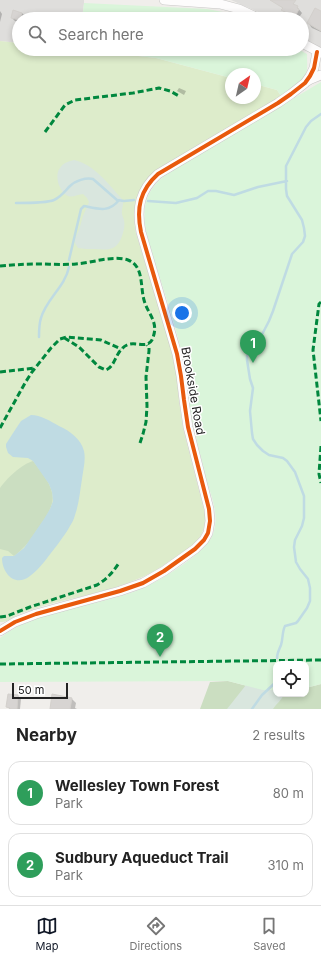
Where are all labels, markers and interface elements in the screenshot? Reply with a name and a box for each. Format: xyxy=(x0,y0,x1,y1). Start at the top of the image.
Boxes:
search box xyxy=(12,12,309,56)
icon: search xyxy=(26,23,48,45)
text: Search here xyxy=(58,25,144,44)
north arrow xyxy=(225,68,261,104)
your location xyxy=(172,303,192,323)
pin: 1 xyxy=(240,330,266,363)
street label: Brookside Road xyxy=(178,346,209,436)
pin: 2 xyxy=(147,624,173,657)
map controls xyxy=(273,661,309,697)
button: locate xyxy=(273,661,309,697)
scale bar xyxy=(12,681,68,700)
text: 50 m xyxy=(18,683,44,697)
text: Nearby xyxy=(16,725,77,745)
text: 2 results xyxy=(252,727,305,743)
text: Wellesley Town Forest xyxy=(55,776,219,795)
text: 1 xyxy=(27,785,33,801)
text: 80 m xyxy=(273,785,304,801)
text: Park xyxy=(55,795,83,811)
text: Sudbury Aqueduct Trail xyxy=(55,848,229,867)
text: 2 xyxy=(26,857,34,873)
text: 310 m xyxy=(267,857,304,873)
text: Park xyxy=(55,867,83,883)
tab: Map xyxy=(36,915,58,953)
tab: Directions xyxy=(130,915,182,953)
tab: Saved xyxy=(253,915,285,953)

